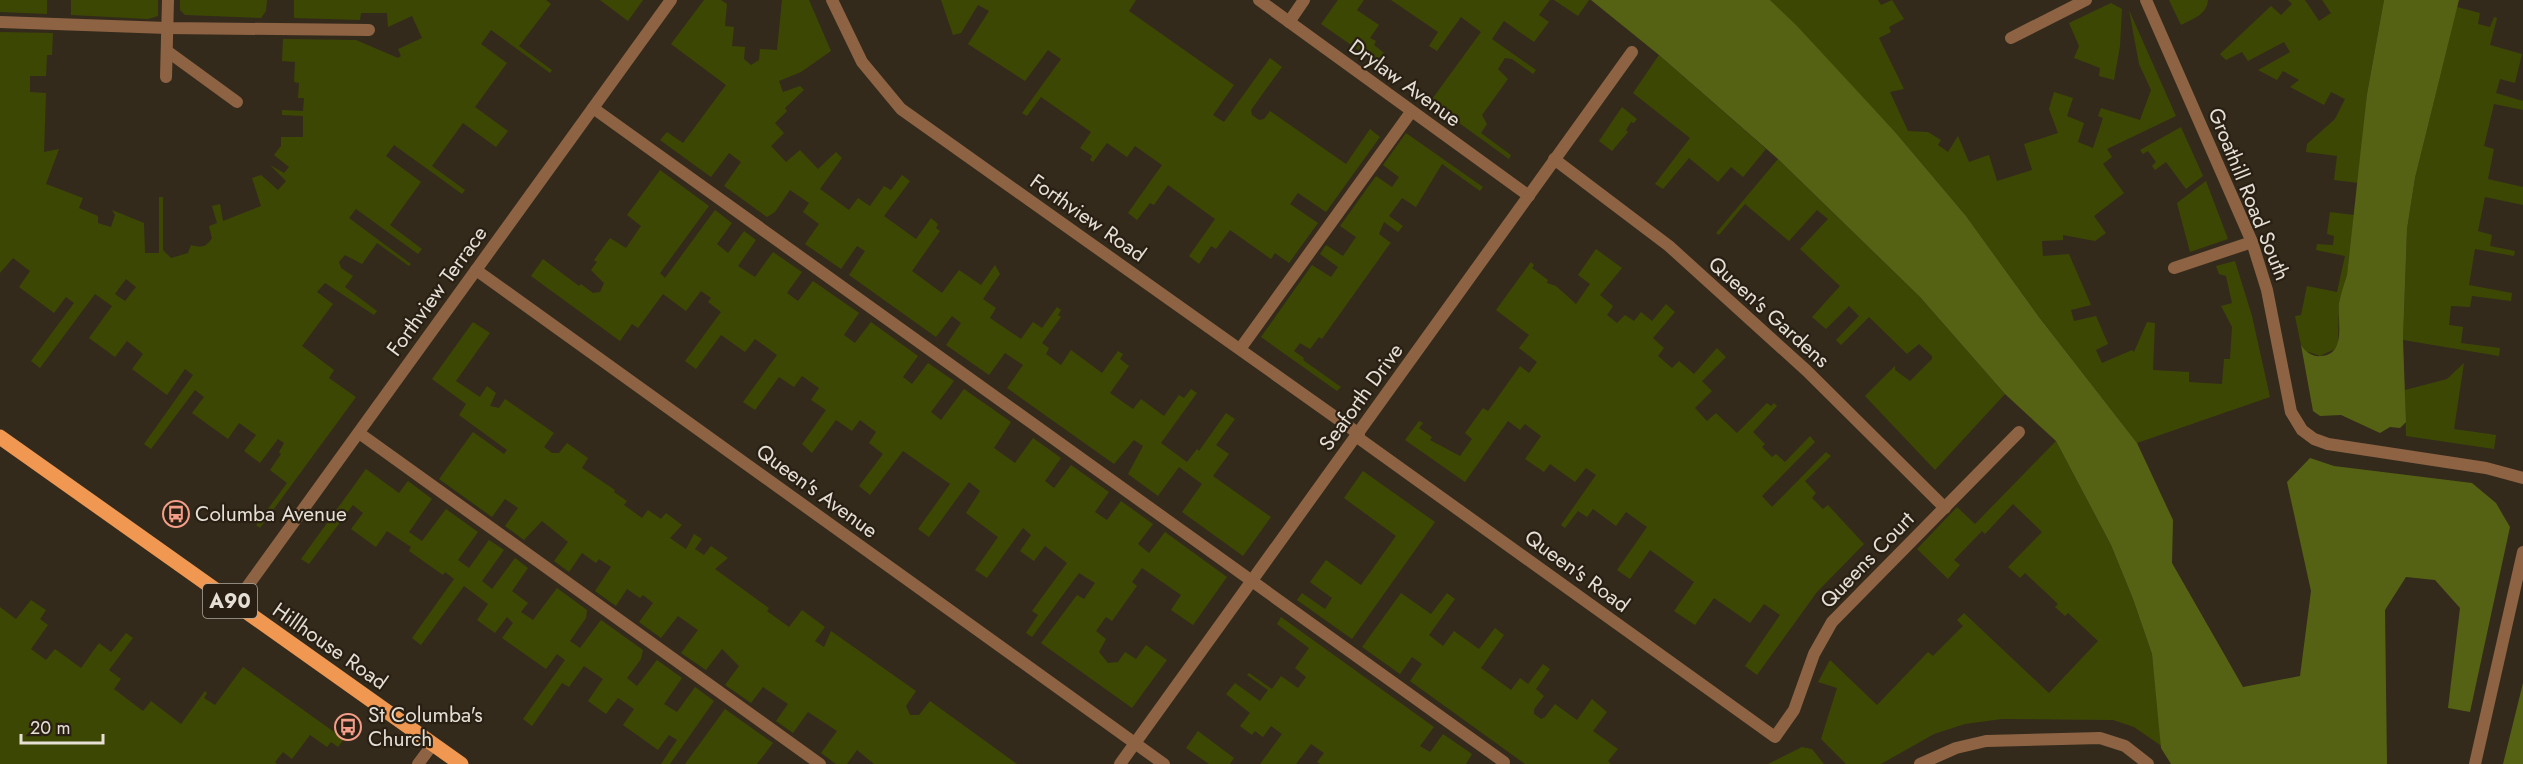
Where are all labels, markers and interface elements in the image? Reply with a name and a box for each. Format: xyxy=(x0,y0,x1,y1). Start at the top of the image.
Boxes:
street label: Drylaw Avenue xyxy=(1343,32,1467,134)
street label: Groathill Road South xyxy=(2201,103,2297,285)
street label: Forthview Road xyxy=(1024,167,1152,269)
street label: Forthview Terrace xyxy=(380,220,495,362)
street label: Queen's Gardens xyxy=(1702,249,1836,375)
street label: Seaforth Drive xyxy=(1312,337,1410,457)
street label: Queen's Avenue xyxy=(750,437,884,545)
bus stop icon: Columba Avenue xyxy=(161,499,191,529)
place label: Columba Avenue xyxy=(195,499,347,529)
street label: Queens Court xyxy=(1813,505,1921,615)
street label: Queen's Road xyxy=(1518,523,1636,619)
road number: A90 xyxy=(203,584,257,618)
street label: Hillhouse Road xyxy=(266,595,394,697)
place label: St Columba's Church xyxy=(368,700,483,754)
scale bar xyxy=(21,707,104,745)
bus stop icon: St Columba's Church xyxy=(333,712,363,742)
text: 20 m xyxy=(30,715,70,741)

